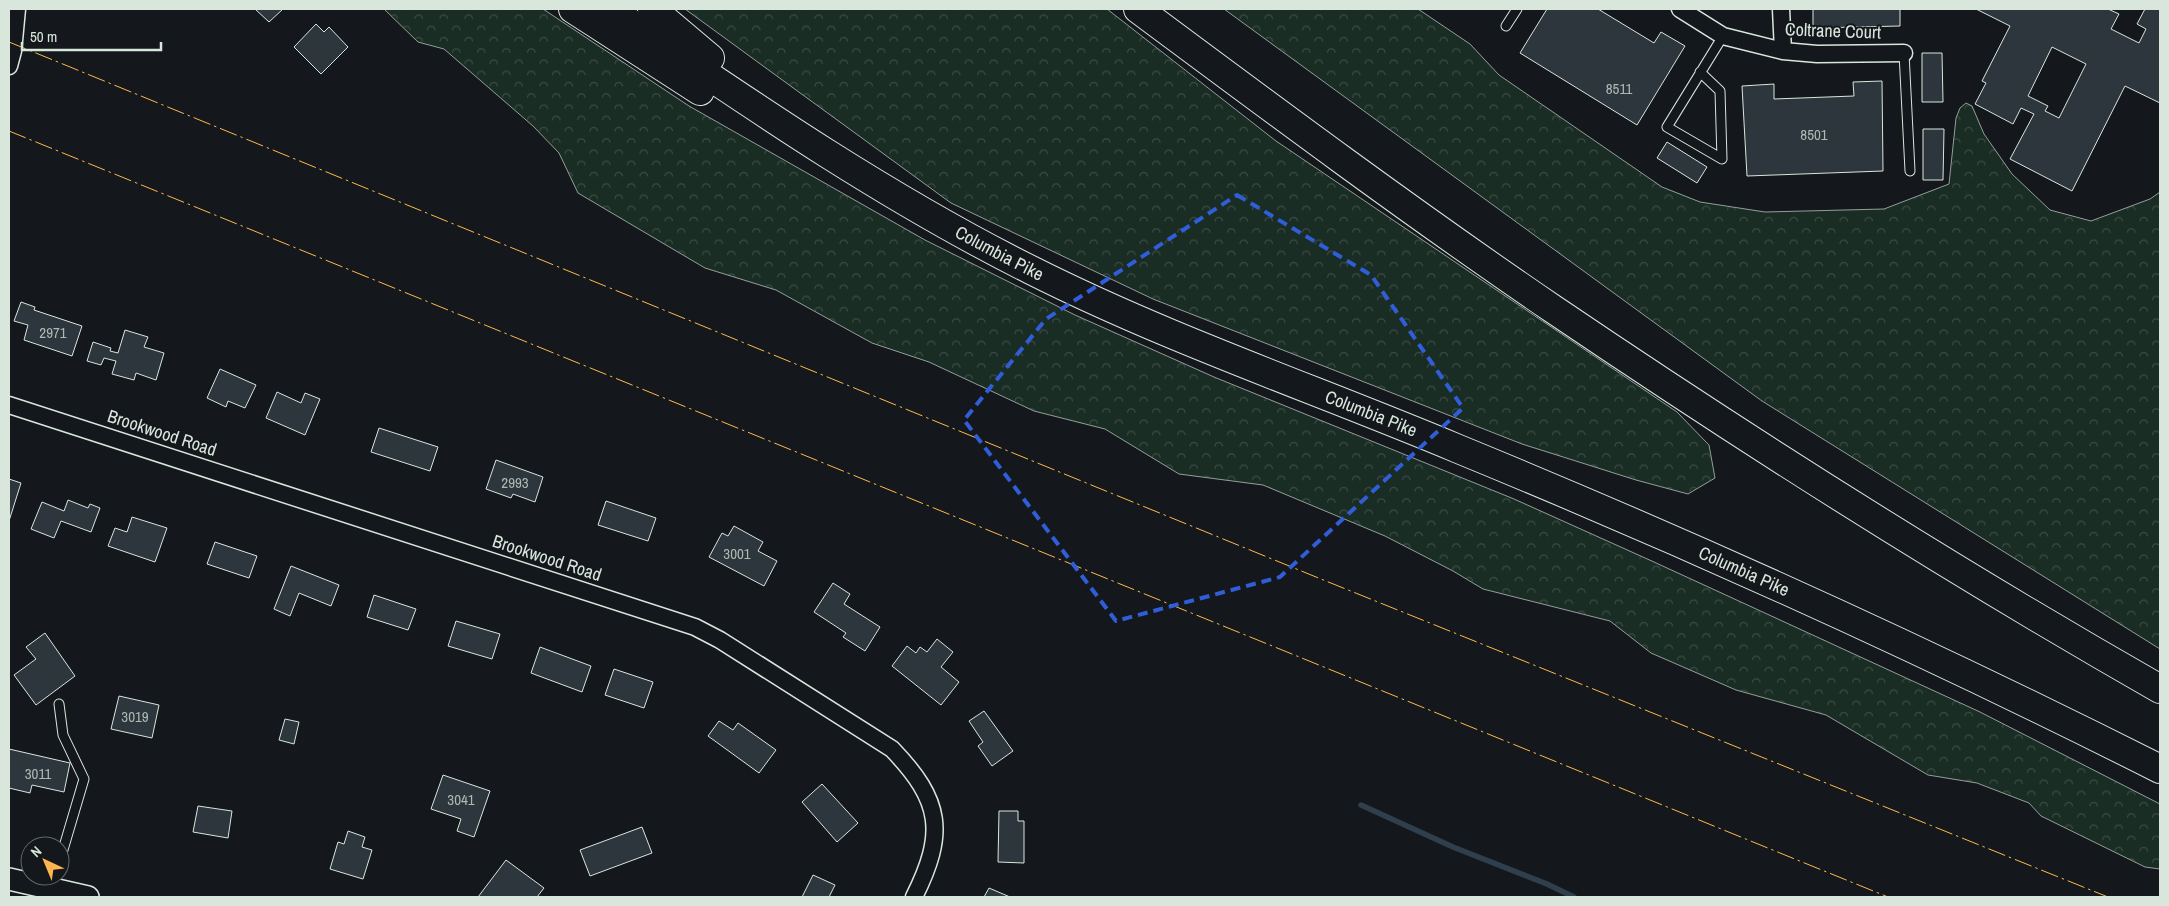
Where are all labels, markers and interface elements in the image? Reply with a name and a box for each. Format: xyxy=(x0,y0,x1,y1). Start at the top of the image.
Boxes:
street label: Coltrane Court xyxy=(1785,16,1881,45)
scale bar xyxy=(22,20,161,52)
text: 50 m xyxy=(30,26,57,47)
house number: 8511 xyxy=(1606,78,1632,99)
house number: 8501 xyxy=(1800,124,1828,145)
street label: Columbia Pike xyxy=(951,219,1048,286)
house number: 2971 xyxy=(39,322,67,343)
street label: Columbia Pike xyxy=(1322,384,1421,443)
street label: Brookwood Road xyxy=(104,403,220,462)
house number: 2993 xyxy=(501,472,529,493)
street label: Brookwood Road xyxy=(489,528,605,587)
street label: Columbia Pike xyxy=(1695,540,1794,602)
house number: 3001 xyxy=(723,543,751,564)
house number: 3019 xyxy=(121,706,149,727)
house number: 3011 xyxy=(25,763,51,784)
house number: 3041 xyxy=(447,789,475,810)
north arrow xyxy=(20,836,70,886)
text: N xyxy=(27,842,45,861)

